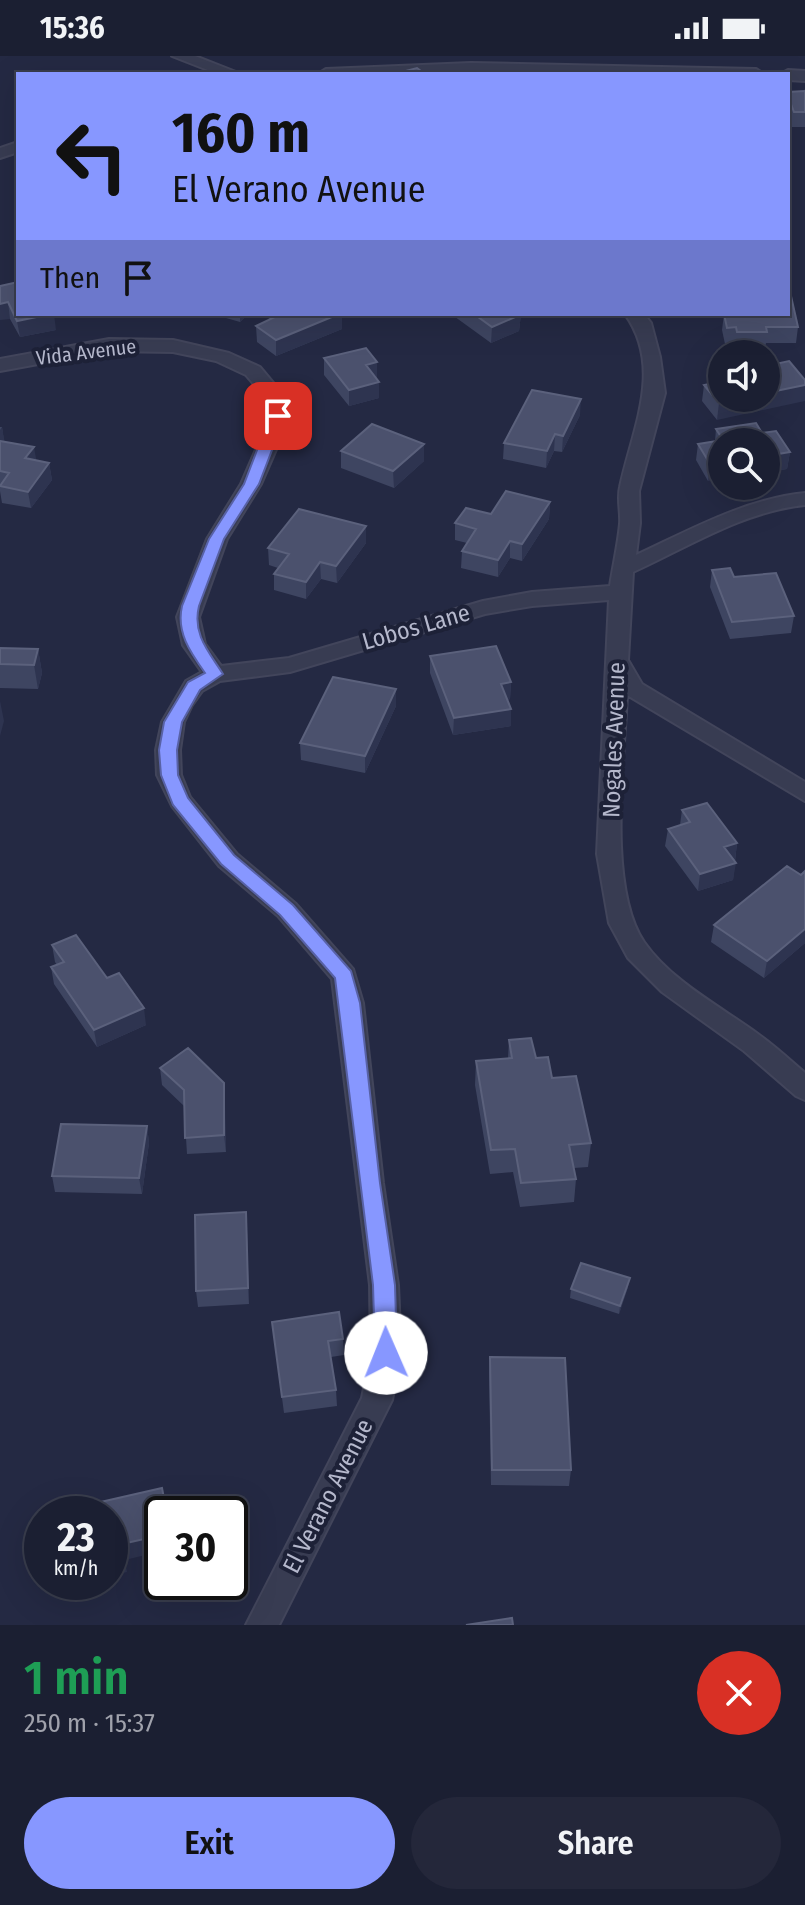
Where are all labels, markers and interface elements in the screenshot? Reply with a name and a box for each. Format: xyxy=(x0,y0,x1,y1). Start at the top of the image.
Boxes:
text: 15:36 xyxy=(40,10,105,46)
text: 160 m xyxy=(172,100,310,167)
icon: left xyxy=(40,104,144,208)
text: El Verano Avenue xyxy=(172,168,425,212)
icon: arrive xyxy=(116,256,160,300)
text: Then xyxy=(40,260,100,296)
street label: Vida Avenue xyxy=(35,334,137,370)
map controls xyxy=(708,340,780,500)
button: sound xyxy=(708,340,780,412)
pin xyxy=(244,382,312,450)
icon: arrive xyxy=(256,394,300,438)
button: search xyxy=(708,428,780,500)
street label: Lobos Lane xyxy=(359,598,473,656)
street label: Nogales Avenue xyxy=(597,662,631,818)
position arrow xyxy=(344,1311,428,1395)
street label: El Verano Avenue xyxy=(277,1414,379,1578)
speed limit sign: 30 xyxy=(144,1496,248,1600)
text: 23 xyxy=(57,1514,95,1562)
text: km/h xyxy=(54,1556,98,1580)
text: 1 min xyxy=(24,1649,129,1707)
button: close xyxy=(697,1651,781,1735)
text: 250 m · 15:37 xyxy=(24,1708,155,1739)
button: Exit xyxy=(24,1797,395,1889)
button: Share xyxy=(411,1797,781,1889)

